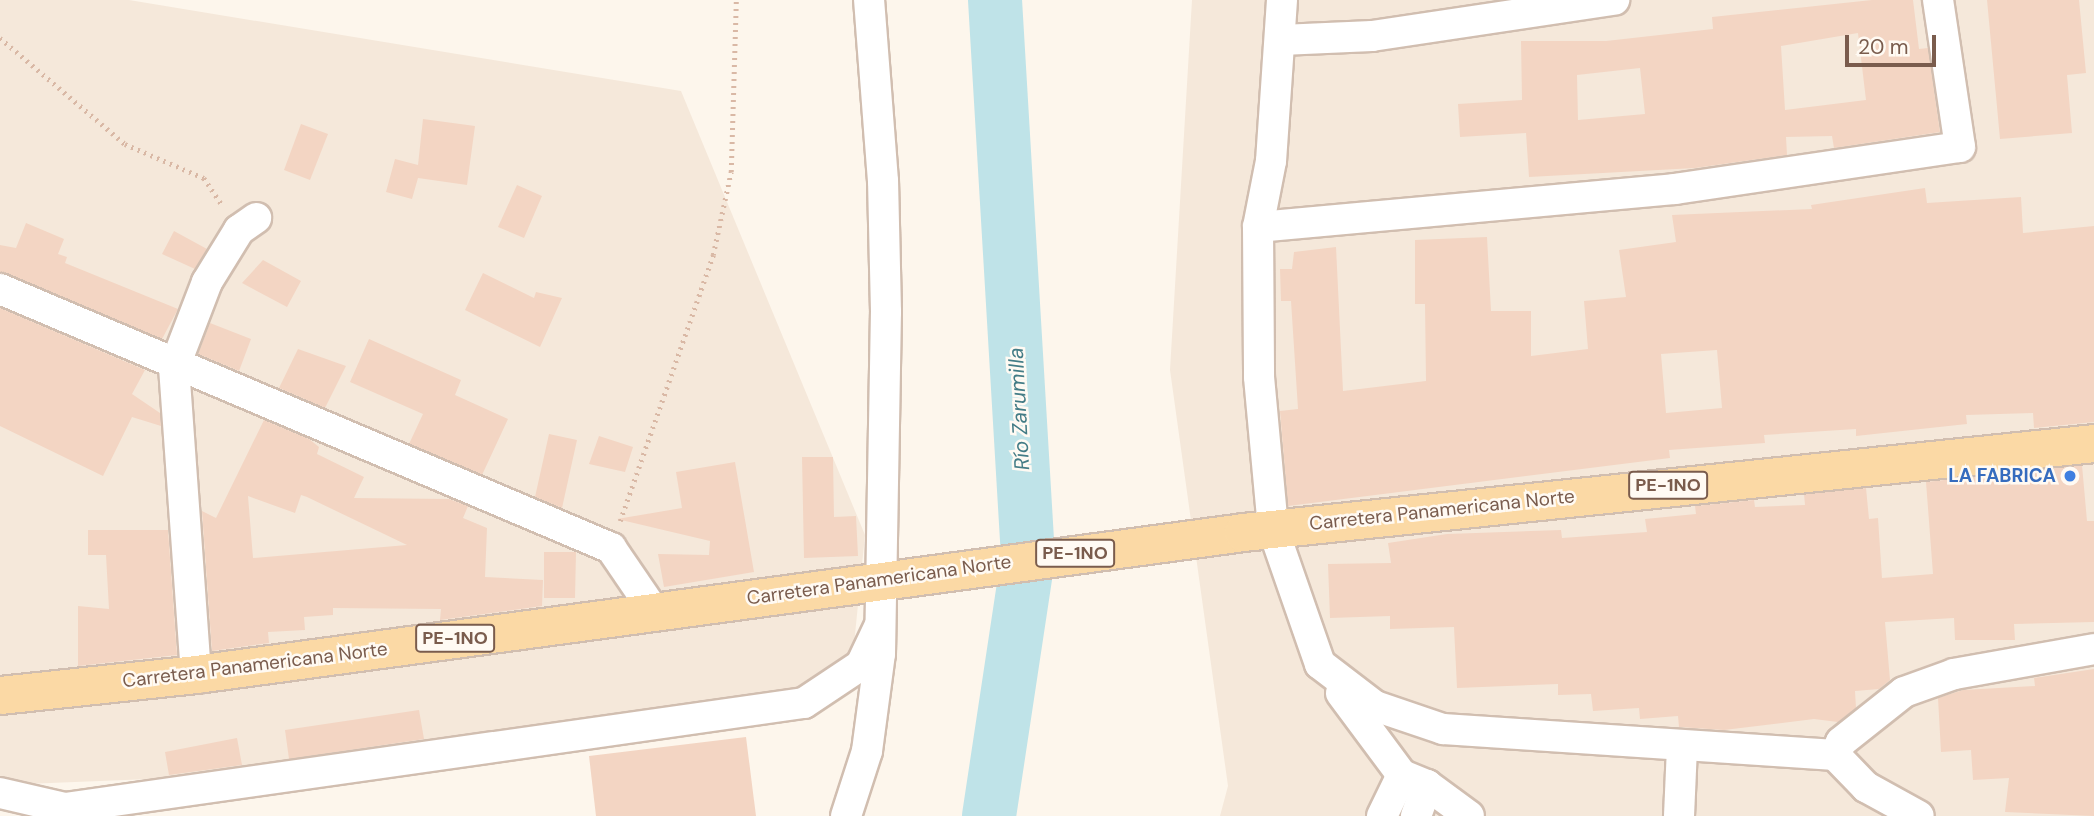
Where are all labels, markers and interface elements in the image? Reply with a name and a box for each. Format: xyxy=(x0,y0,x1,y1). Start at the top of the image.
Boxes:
scale bar xyxy=(1849,21,1940,65)
text: 20 m xyxy=(1858,33,1909,61)
water label: Río Zarumilla xyxy=(1003,347,1035,471)
place label: LA FABRICA xyxy=(1948,465,2056,487)
marker: LA FABRICA xyxy=(2062,468,2078,484)
road number: PE-1NO xyxy=(1628,471,1708,500)
street label: Carretera Panamericana Norte xyxy=(1308,485,1576,535)
road number: PE-1NO xyxy=(1035,538,1115,568)
street label: Carretera Panamericana Norte xyxy=(745,550,1013,610)
road number: PE-1NO xyxy=(415,624,495,652)
street label: Carretera Panamericana Norte xyxy=(121,637,389,693)

